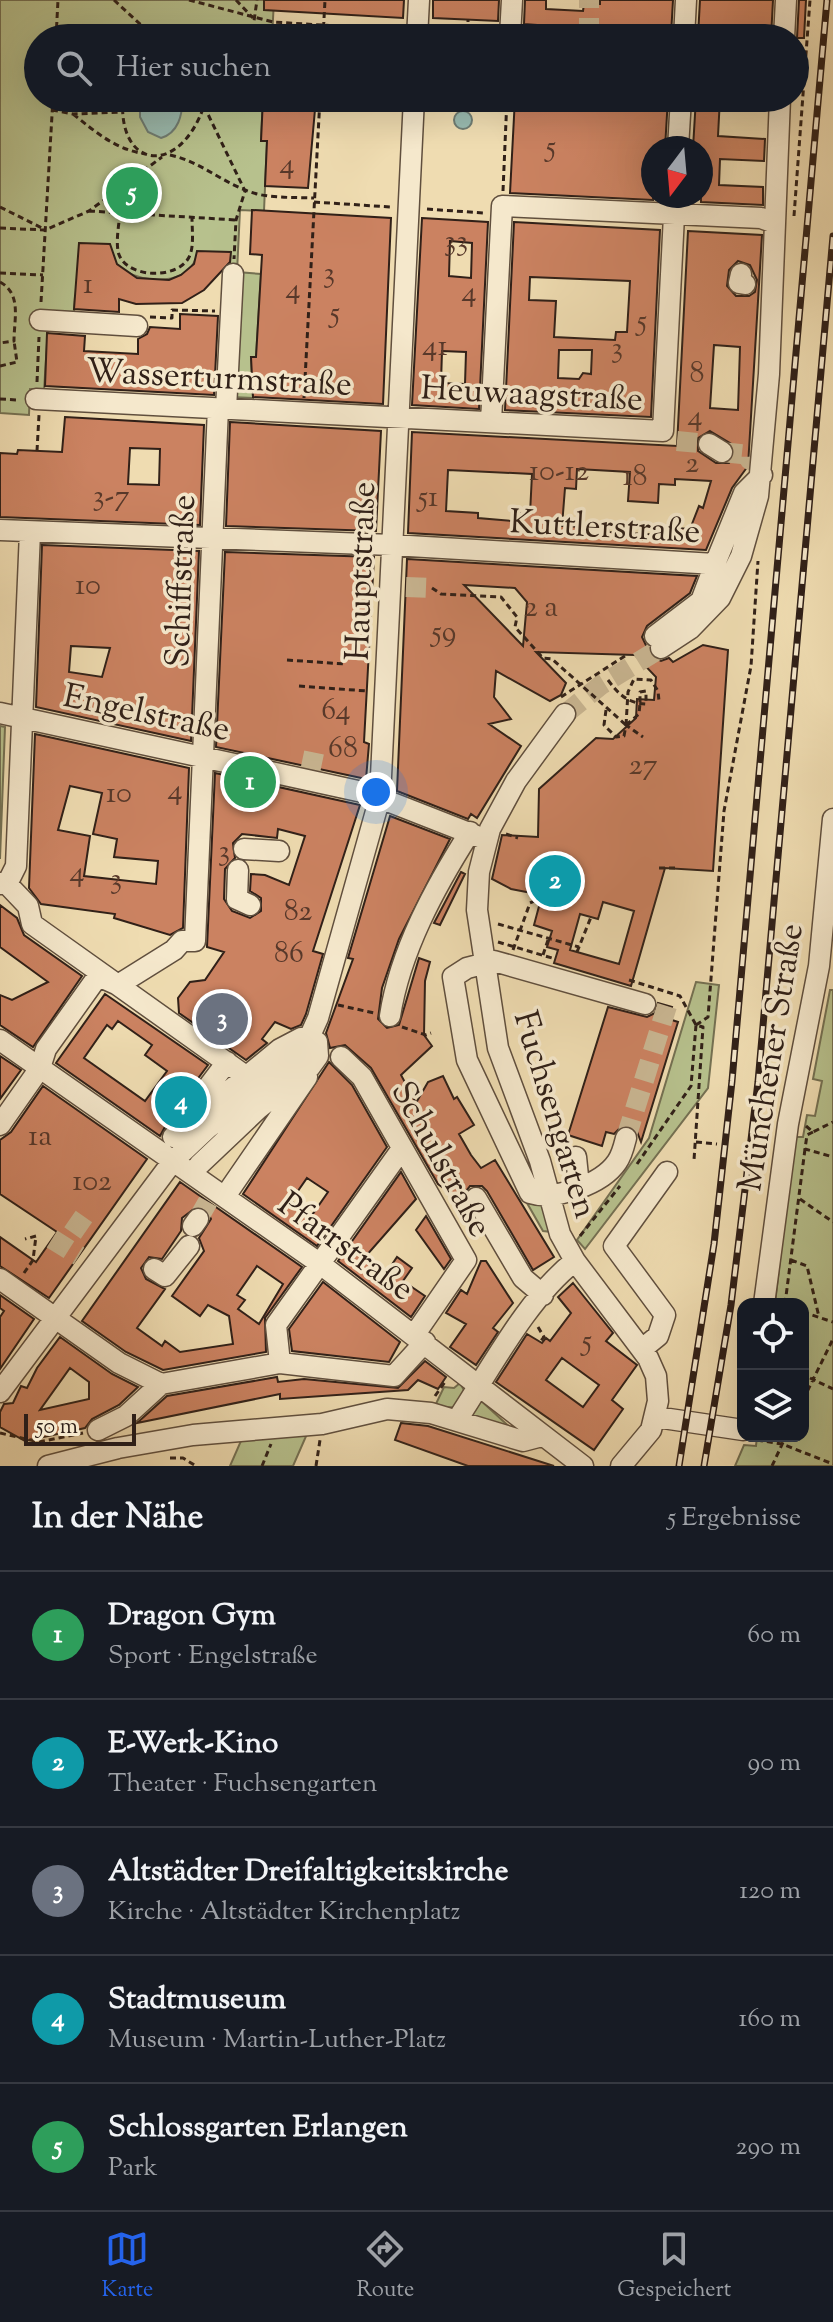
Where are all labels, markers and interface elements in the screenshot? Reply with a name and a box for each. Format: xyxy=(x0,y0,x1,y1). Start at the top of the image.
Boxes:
search box xyxy=(24,24,809,112)
icon: search xyxy=(52,46,96,90)
text: Hier suchen xyxy=(116,47,271,90)
house number: 5 xyxy=(544,127,556,170)
north arrow xyxy=(641,136,713,208)
house number: 4 xyxy=(279,144,295,187)
pin: 5 xyxy=(106,163,158,223)
house number: 33 xyxy=(444,221,468,264)
house number: 3 xyxy=(323,253,335,296)
house number: 1 xyxy=(83,264,93,307)
house number: 4 xyxy=(285,269,301,312)
house number: 4 xyxy=(461,272,477,315)
house number: 5 xyxy=(328,293,340,336)
house number: 5 xyxy=(635,301,647,344)
house number: 41 xyxy=(422,326,448,369)
house number: 3 xyxy=(611,328,623,371)
street label: Wasserturmstraße xyxy=(85,348,353,411)
house number: 8 xyxy=(690,353,705,396)
street label: Heuwaagstraße xyxy=(419,365,644,426)
house number: 4 xyxy=(687,396,703,439)
house number: 2 xyxy=(685,443,699,486)
house number: 10-12 xyxy=(529,451,589,494)
house number: 18 xyxy=(622,456,648,499)
house number: 3-7 xyxy=(92,476,130,519)
house number: 51 xyxy=(416,477,438,520)
street label: Hauptstraße xyxy=(335,481,390,662)
street label: Schiffstraße xyxy=(155,494,210,668)
street label: Kuttlerstraße xyxy=(508,499,702,558)
house number: 10 xyxy=(75,565,101,608)
house number: 2 a xyxy=(524,587,558,630)
house number: 59 xyxy=(430,612,456,655)
street label: Engelstraße xyxy=(58,673,234,756)
house number: 64 xyxy=(321,690,351,733)
house number: 68 xyxy=(328,728,358,771)
house number: 27 xyxy=(628,745,658,788)
pin: 1 xyxy=(224,752,276,812)
house number: 4 xyxy=(167,770,183,813)
your location xyxy=(356,772,396,812)
house number: 10 xyxy=(106,773,132,816)
house number: 3 xyxy=(218,831,230,874)
pin: 2 xyxy=(529,851,581,911)
house number: 4 xyxy=(69,852,85,895)
house number: 3 xyxy=(110,859,122,902)
house number: 82 xyxy=(284,891,312,934)
street label: Münchener Straße xyxy=(727,920,818,1195)
house number: 86 xyxy=(274,933,304,976)
pin: 3 xyxy=(196,989,248,1049)
street label: Fuchsengarten xyxy=(499,1005,608,1225)
pin: 4 xyxy=(155,1072,207,1132)
street label: Schulstraße xyxy=(377,1073,503,1246)
house number: 1a xyxy=(28,1116,52,1159)
house number: 102 xyxy=(72,1161,112,1204)
street label: Pfarrstraße xyxy=(267,1181,423,1314)
map controls xyxy=(737,1298,809,1442)
button: locate xyxy=(737,1298,809,1370)
house number: 5 xyxy=(580,1321,592,1364)
button: layers xyxy=(737,1370,809,1442)
scale bar xyxy=(24,1410,136,1446)
text: 50 m xyxy=(36,1412,78,1444)
text: In der Nähe xyxy=(32,1494,203,1543)
text: 5 Ergebnisse xyxy=(667,1500,801,1537)
text: Dragon Gym xyxy=(108,1595,276,1638)
text: 1 xyxy=(54,1617,62,1654)
text: 60 m xyxy=(747,1617,801,1654)
text: Sport · Engelstraße xyxy=(108,1638,318,1675)
text: E-Werk-Kino xyxy=(108,1723,278,1766)
text: 2 xyxy=(52,1745,64,1782)
text: 90 m xyxy=(748,1745,801,1782)
text: Theater · Fuchsengarten xyxy=(108,1766,377,1803)
text: Altstädter Dreifaltigkeitskirche xyxy=(108,1851,509,1894)
text: 3 xyxy=(53,1873,63,1910)
text: 120 m xyxy=(739,1873,801,1910)
text: Kirche · Altstädter Kirchenplatz xyxy=(108,1894,460,1931)
text: Stadtmuseum xyxy=(108,1979,286,2022)
text: 4 xyxy=(51,2001,65,2038)
text: 160 m xyxy=(738,2001,801,2038)
text: Museum · Martin-Luther-Platz xyxy=(108,2022,446,2059)
text: Schlossgarten Erlangen xyxy=(108,2107,408,2150)
text: 5 xyxy=(54,2129,62,2166)
text: 290 m xyxy=(735,2129,801,2166)
text: Park xyxy=(108,2150,158,2187)
tab: Karte xyxy=(102,2227,153,2307)
tab: Route xyxy=(357,2227,414,2307)
tab: Gespeichert xyxy=(617,2227,731,2307)

